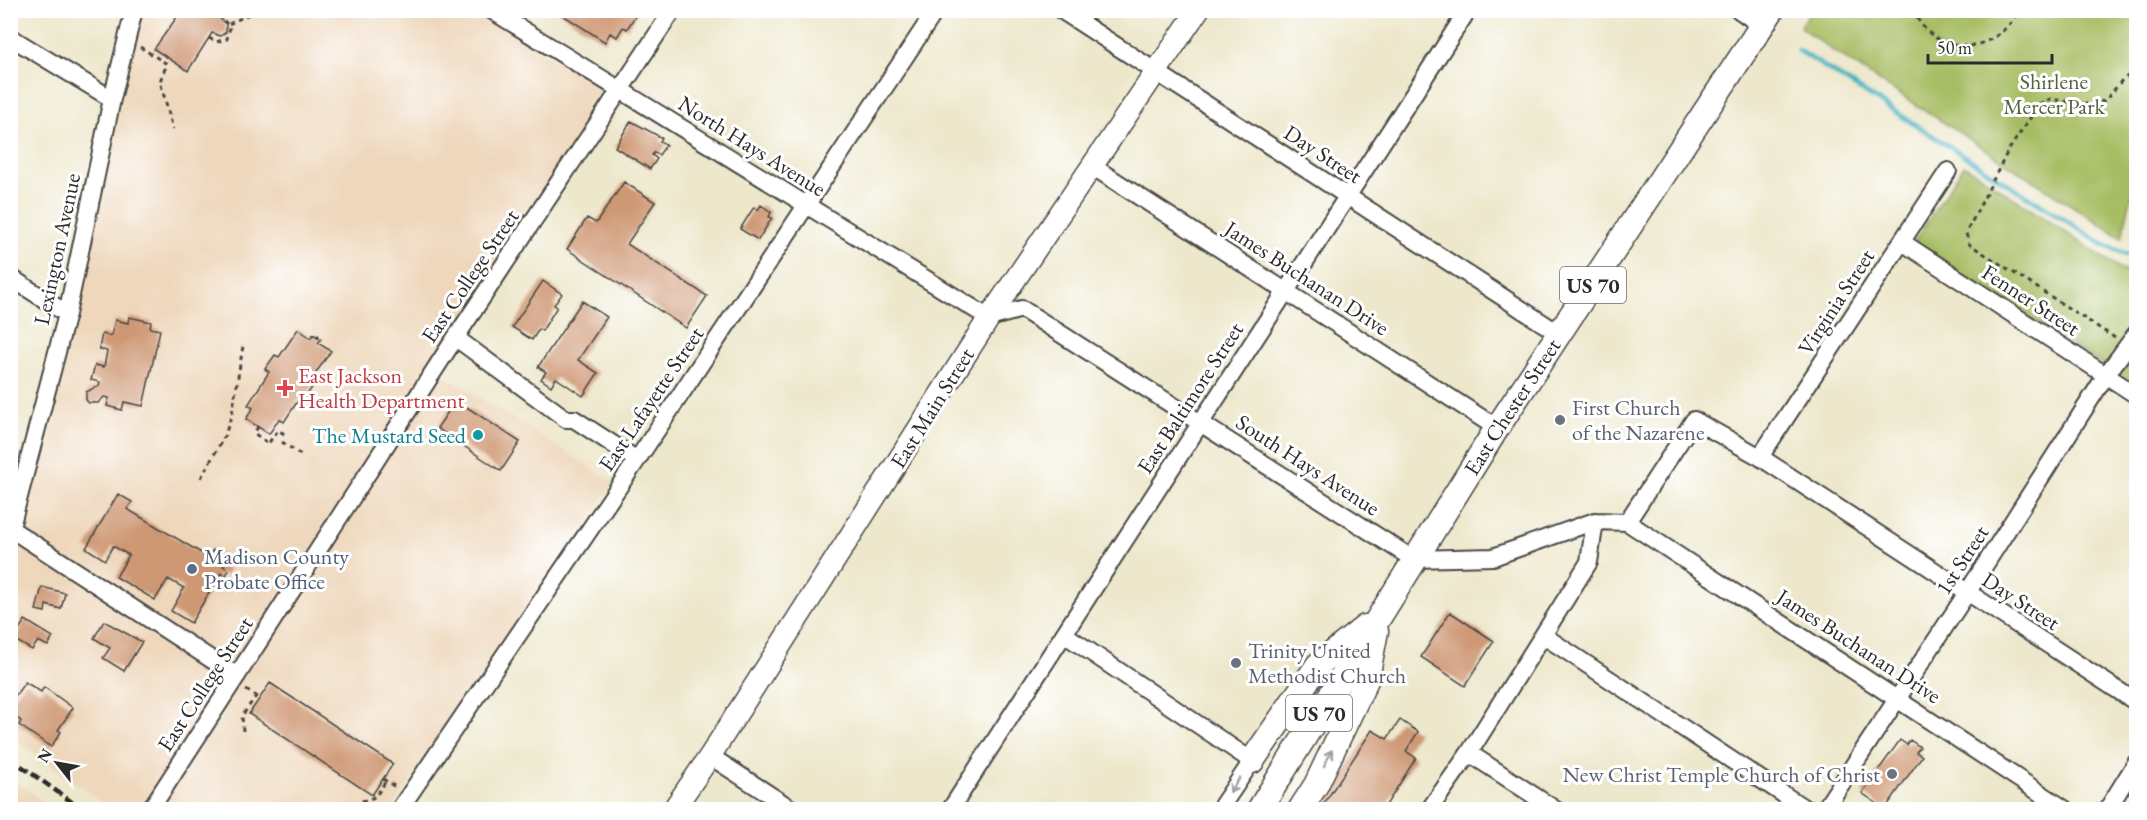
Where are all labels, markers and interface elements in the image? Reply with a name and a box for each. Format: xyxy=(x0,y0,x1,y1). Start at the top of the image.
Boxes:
scale bar xyxy=(1928,27,2052,65)
text: 50 m xyxy=(1937,36,1972,59)
park label: Shirlene Mercer Park xyxy=(2003,67,2106,121)
street label: North Hays Avenue xyxy=(673,89,832,203)
street label: Day Street xyxy=(1278,118,1368,190)
street label: Lexington Avenue xyxy=(27,170,87,327)
street label: East College Street xyxy=(415,203,525,348)
street label: James Buchanan Drive xyxy=(1218,213,1395,342)
street label: Virginia Street xyxy=(1791,243,1881,360)
street label: Fenner Street xyxy=(1977,258,2086,342)
road number: US 70 xyxy=(1560,267,1626,303)
street label: East Baltimore Street xyxy=(1130,317,1250,479)
street label: East Lafayette Street xyxy=(592,321,710,477)
street label: East Chester Street xyxy=(1457,333,1567,480)
street label: East Main Street xyxy=(883,342,981,474)
place label: East Jackson Health Department xyxy=(298,361,465,415)
marker: East Jackson Health Department xyxy=(276,379,294,397)
place label: First Church of the Nazarene xyxy=(1572,393,1705,447)
street label: South Hays Avenue xyxy=(1230,408,1386,523)
marker: First Church of the Nazarene xyxy=(1553,413,1567,427)
place label: The Mustard Seed xyxy=(312,421,467,450)
marker: The Mustard Seed xyxy=(471,428,485,442)
street label: 1st Street xyxy=(1929,520,1995,600)
place label: Madison County Probate Office xyxy=(204,542,349,596)
marker: Madison County Probate Office xyxy=(185,562,199,576)
street label: Day Street xyxy=(1976,565,2066,637)
street label: James Buchanan Drive xyxy=(1770,581,1947,710)
street label: East College Street xyxy=(151,611,259,757)
place label: Trinity United Methodist Church xyxy=(1248,636,1406,690)
marker: Trinity United Methodist Church xyxy=(1229,656,1243,670)
road number: US 70 xyxy=(1286,695,1352,731)
north arrow xyxy=(27,733,87,793)
text: N xyxy=(32,745,57,766)
one-way arrow xyxy=(1323,750,1335,768)
place label: New Christ Temple Church of Christ xyxy=(1562,760,1880,789)
marker: New Christ Temple Church of Christ xyxy=(1885,767,1899,781)
one-way arrow xyxy=(1229,777,1242,794)

